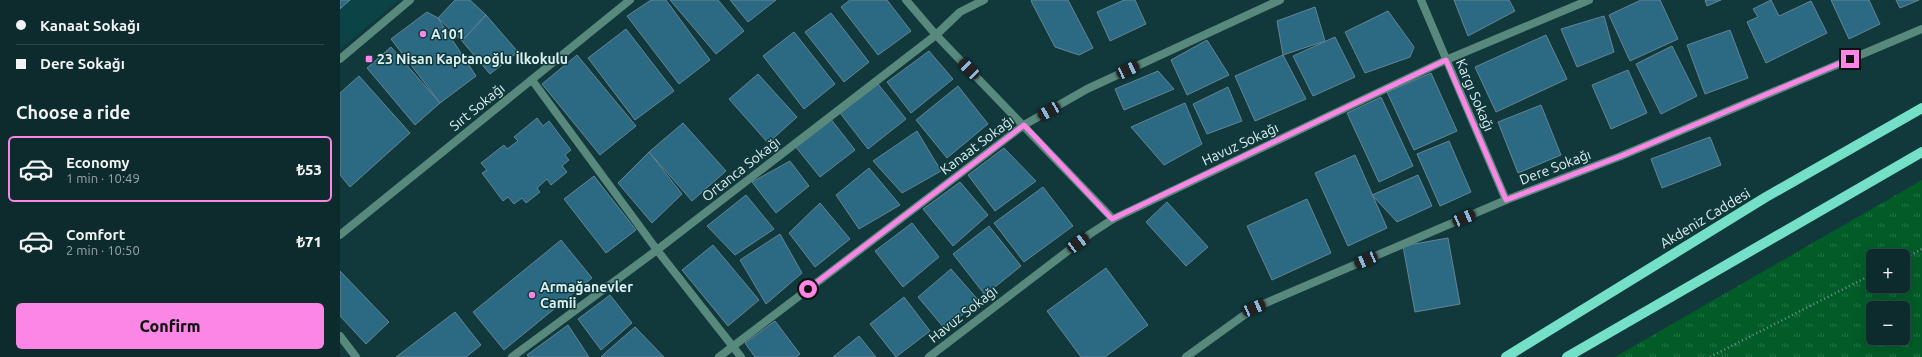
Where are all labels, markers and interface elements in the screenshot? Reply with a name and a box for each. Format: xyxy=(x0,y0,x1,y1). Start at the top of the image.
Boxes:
text: Kanaat Sokağı xyxy=(40,17,140,34)
place label: A101 xyxy=(431,26,465,42)
marker: A101 xyxy=(418,29,428,39)
place label: 23 Nisan Kaptanoğlu İlkokulu xyxy=(377,50,568,67)
route end xyxy=(1841,50,1859,68)
marker: 23 Nisan Kaptanoğlu İlkokulu xyxy=(364,54,374,64)
text: Dere Sokağı xyxy=(40,55,125,72)
car xyxy=(956,56,982,82)
street label: Kargı Sokağı xyxy=(1453,56,1497,134)
car xyxy=(1115,59,1141,81)
street label: Sırt Sokağı xyxy=(446,80,508,134)
car xyxy=(1036,100,1062,122)
text: Choose a ride xyxy=(16,102,130,122)
street label: Kanaat Sokağı xyxy=(937,112,1017,178)
street label: Havuz Sokağı xyxy=(1199,119,1281,169)
street label: Ortanca Sokağı xyxy=(699,133,783,205)
street label: Dere Sokağı xyxy=(1517,146,1593,188)
icon: car xyxy=(18,151,54,187)
text: Economy xyxy=(66,154,130,171)
text: ₺53 xyxy=(296,161,322,178)
text: 1 min · 10:49 xyxy=(66,171,140,185)
street label: Akdeniz Caddesi xyxy=(1657,185,1753,251)
car xyxy=(1451,208,1477,228)
icon: car xyxy=(18,223,54,259)
text: Comfort xyxy=(66,226,125,243)
car xyxy=(1065,231,1091,255)
text: ₺71 xyxy=(296,233,322,250)
text: 2 min · 10:50 xyxy=(66,243,140,257)
map controls xyxy=(1866,249,1910,345)
button: + xyxy=(1866,249,1910,293)
car xyxy=(1353,250,1379,270)
place label: Armağanevler Camii xyxy=(540,279,633,311)
route start xyxy=(799,280,817,298)
street label: Havuz Sokağı xyxy=(926,282,1000,346)
marker: Armağanevler Camii xyxy=(527,290,537,300)
car xyxy=(1241,298,1267,318)
button: − xyxy=(1866,301,1910,345)
button: Confirm xyxy=(16,303,324,349)

